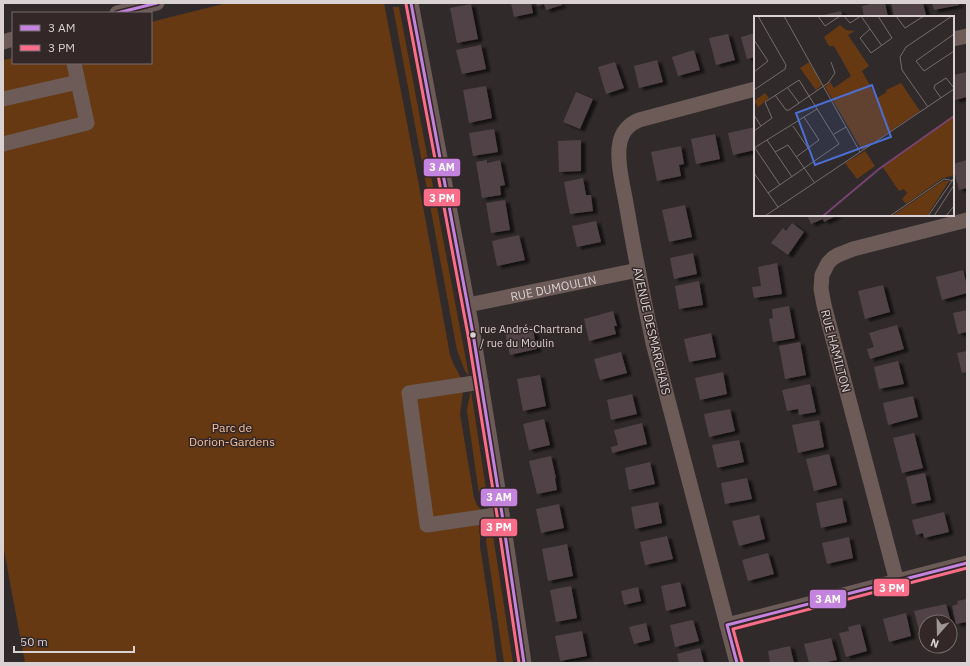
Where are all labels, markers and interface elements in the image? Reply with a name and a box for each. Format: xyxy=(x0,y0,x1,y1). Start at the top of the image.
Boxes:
legend xyxy=(12,12,152,64)
inset map xyxy=(754,16,954,216)
text: 3 AM xyxy=(48,20,75,35)
text: 3 PM xyxy=(48,40,75,55)
line badge: 3 AM xyxy=(423,158,461,177)
text: 3 AM xyxy=(429,160,455,174)
line badge: 3 PM xyxy=(423,188,461,207)
text: 3 PM xyxy=(429,191,455,205)
street label: AVENUE DESMARCHAIS xyxy=(630,266,674,396)
street label: RUE DUMOULIN xyxy=(509,271,598,304)
street label: RUE HAMILTON xyxy=(818,308,854,394)
place label: rue André-Chartrand / rue du Moulin xyxy=(480,322,583,350)
marker: rue André-Chartrand / rue du Moulin xyxy=(468,330,478,340)
park label: Parc de Dorion-Gardens xyxy=(189,420,275,449)
line badge: 3 AM xyxy=(480,488,518,507)
text: 3 AM xyxy=(486,490,512,504)
line badge: 3 PM xyxy=(480,518,518,537)
text: 3 PM xyxy=(486,520,512,534)
line badge: 3 PM xyxy=(873,578,910,597)
text: 3 PM xyxy=(879,581,905,595)
line badge: 3 AM xyxy=(809,589,847,609)
text: 3 AM xyxy=(815,592,841,606)
north arrow xyxy=(918,614,958,654)
scale bar xyxy=(14,628,134,654)
text: 50 m xyxy=(20,634,48,649)
text: N xyxy=(928,635,941,651)

